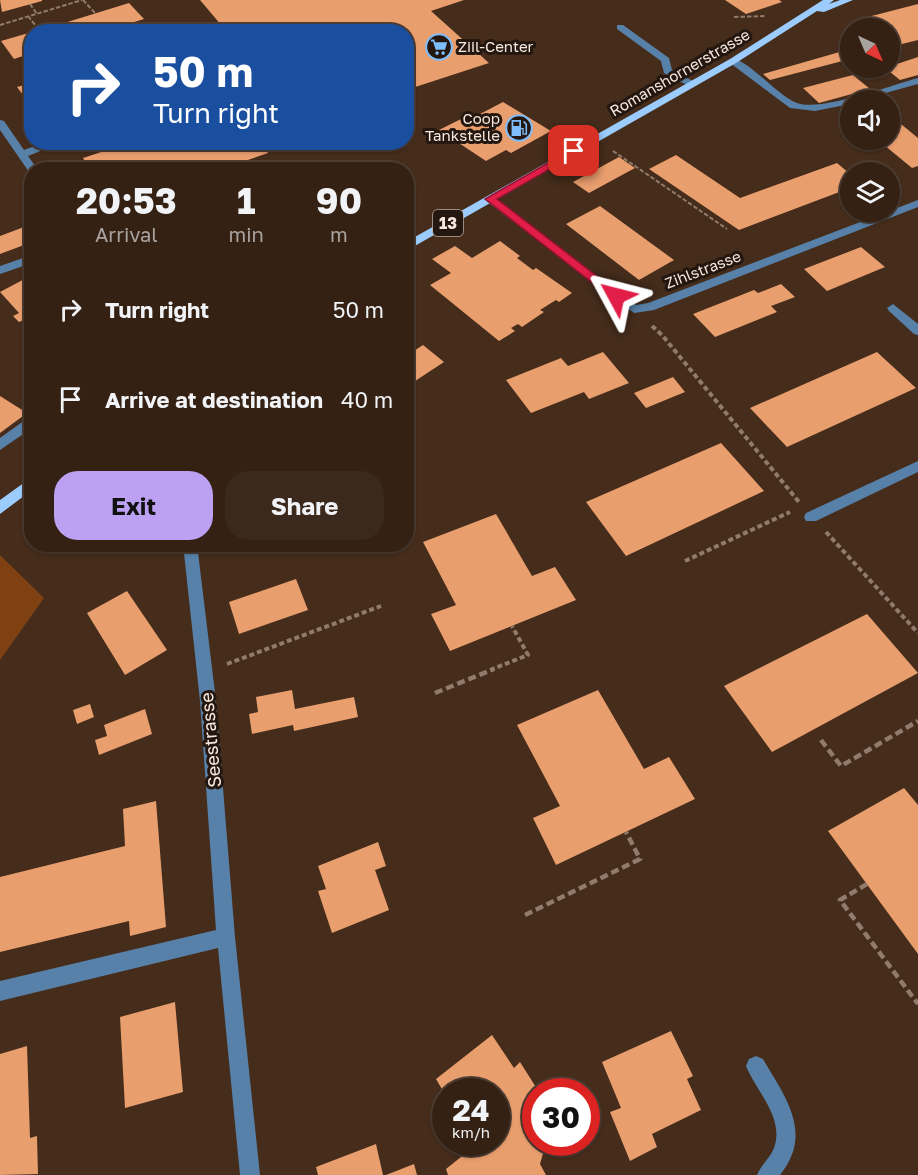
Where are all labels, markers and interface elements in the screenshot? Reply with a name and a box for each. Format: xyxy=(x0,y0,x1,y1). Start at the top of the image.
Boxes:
north arrow xyxy=(840,18,900,78)
map controls xyxy=(840,18,900,222)
street label: Romanshornerstrasse xyxy=(606,25,753,120)
supermarket icon: Ziil-Center xyxy=(424,32,454,62)
place label: Ziil-Center xyxy=(458,37,534,55)
text: 50 m xyxy=(153,46,253,96)
icon: right xyxy=(54,48,132,126)
button: sound xyxy=(840,90,900,150)
text: Turn right xyxy=(153,97,279,129)
place label: Coop Tankstelle xyxy=(425,109,500,144)
fuel station icon: Coop Tankstelle xyxy=(504,113,534,143)
pin xyxy=(548,125,599,176)
icon: arrive xyxy=(557,134,590,167)
button: layers xyxy=(840,162,900,222)
text: 20:53 xyxy=(76,179,177,222)
text: 1 xyxy=(237,179,256,222)
text: 90 xyxy=(316,179,362,222)
road number: 13 xyxy=(433,210,463,236)
text: Arrival xyxy=(95,222,158,246)
text: min xyxy=(229,222,264,246)
text: m xyxy=(330,222,348,246)
street label: Zihlstrasse xyxy=(662,246,743,292)
position arrow xyxy=(584,264,648,328)
icon: right xyxy=(54,293,87,326)
text: Turn right xyxy=(105,296,209,323)
text: 50 m xyxy=(333,296,384,323)
icon: arrive xyxy=(54,383,87,416)
text: Arrive at destination xyxy=(105,386,323,413)
text: 40 m xyxy=(341,386,393,413)
button: Exit xyxy=(54,471,213,540)
button: Share xyxy=(225,471,384,540)
street label: Seestrasse xyxy=(195,691,225,789)
speed limit sign: 30 xyxy=(522,1078,600,1156)
text: 24 xyxy=(452,1092,490,1128)
text: km/h xyxy=(452,1123,490,1141)

